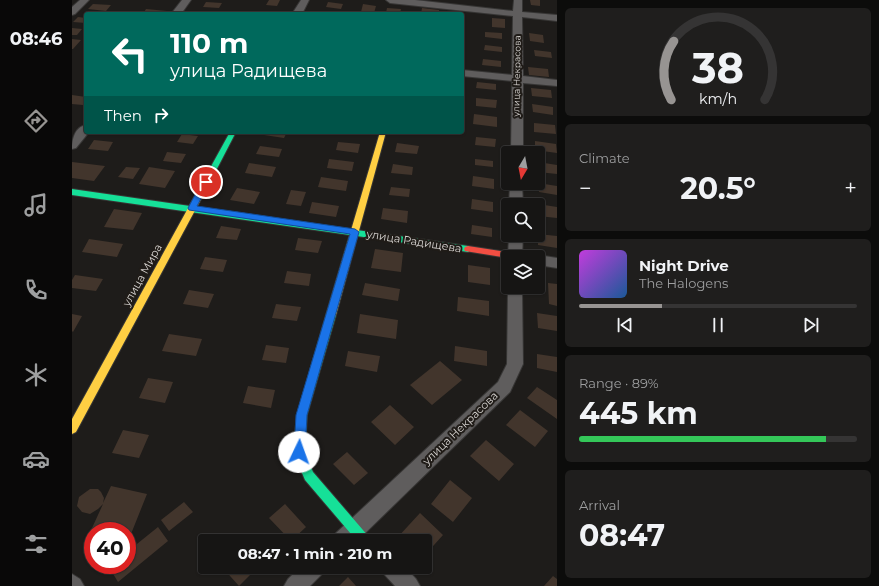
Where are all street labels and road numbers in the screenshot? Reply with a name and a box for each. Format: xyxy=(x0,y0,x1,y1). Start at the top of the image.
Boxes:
street label: улица Некрасова xyxy=(510,35,523,118)
street label: улица Радищева xyxy=(364,226,463,255)
street label: улица Мира xyxy=(119,241,165,310)
street label: улица Некрасова xyxy=(419,388,501,468)

